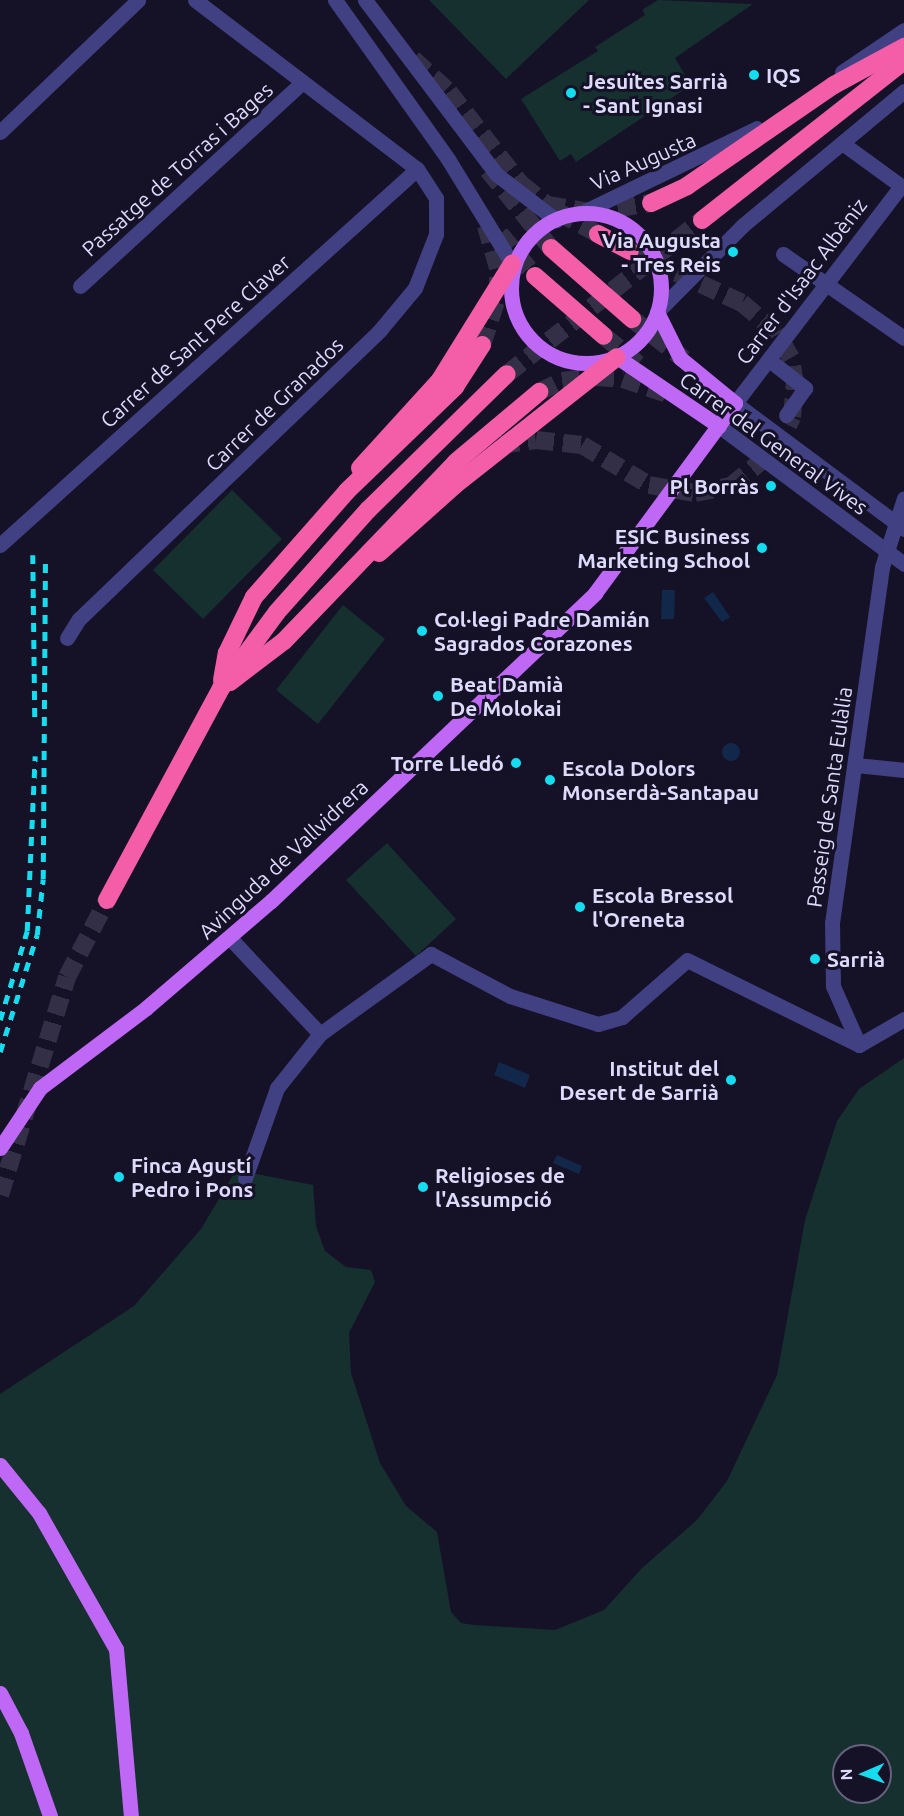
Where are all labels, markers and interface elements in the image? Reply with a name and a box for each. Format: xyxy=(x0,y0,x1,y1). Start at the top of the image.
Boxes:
place label: IQS xyxy=(766,62,801,88)
place label: Jesuïtes Sarrià - Sant Ignasi xyxy=(583,68,728,118)
marker: IQS xyxy=(747,68,761,82)
street label: Passatge de Torras i Bages xyxy=(76,77,278,261)
marker: Jesuïtes Sarrià - Sant Ignasi xyxy=(564,86,578,100)
street label: Via Augusta xyxy=(586,127,700,195)
street label: Carrer d'Isaac Albèniz xyxy=(730,193,872,369)
place label: Via Augusta - Tres Reis xyxy=(602,227,721,277)
marker: Via Augusta - Tres Reis xyxy=(726,245,740,259)
street label: Carrer de Sant Pere Claver xyxy=(95,249,295,433)
street label: Carrer de Granados xyxy=(200,332,348,476)
street label: Carrer del General Vives xyxy=(675,366,873,520)
place label: Pl Borràs xyxy=(669,473,759,499)
marker: Pl Borràs xyxy=(764,479,778,493)
place label: ESIC Business Marketing School xyxy=(577,523,750,573)
marker: ESIC Business Marketing School xyxy=(755,541,769,555)
place label: Col·legi Padre Damián Sagrados Corazones xyxy=(434,606,650,656)
marker: Col·legi Padre Damián Sagrados Corazones xyxy=(415,624,429,638)
place label: Beat Damià De Molokai xyxy=(450,671,564,721)
street label: Passeig de Santa Eulàlia xyxy=(801,685,857,909)
marker: Beat Damià De Molokai xyxy=(431,689,445,703)
place label: Torre Lledó xyxy=(391,750,504,776)
place label: Escola Dolors Monserdà-Santapau xyxy=(562,755,759,805)
marker: Torre Lledó xyxy=(509,756,523,770)
marker: Escola Dolors Monserdà-Santapau xyxy=(543,773,557,787)
street label: Avinguda de Vallvidrera xyxy=(193,774,373,944)
place label: Escola Bressol l'Oreneta xyxy=(592,882,733,932)
marker: Escola Bressol l'Oreneta xyxy=(573,900,587,914)
place label: Sarrià xyxy=(827,946,885,972)
marker: Sarrià xyxy=(808,952,822,966)
place label: Institut del Desert de Sarrià xyxy=(559,1055,719,1105)
marker: Institut del Desert de Sarrià xyxy=(724,1073,738,1087)
place label: Finca Agustí Pedro i Pons xyxy=(131,1152,253,1202)
place label: Religioses de l'Assumpció xyxy=(435,1162,565,1212)
marker: Finca Agustí Pedro i Pons xyxy=(112,1170,126,1184)
marker: Religioses de l'Assumpció xyxy=(416,1180,430,1194)
north arrow xyxy=(832,1744,892,1804)
text: N xyxy=(837,1768,855,1781)

